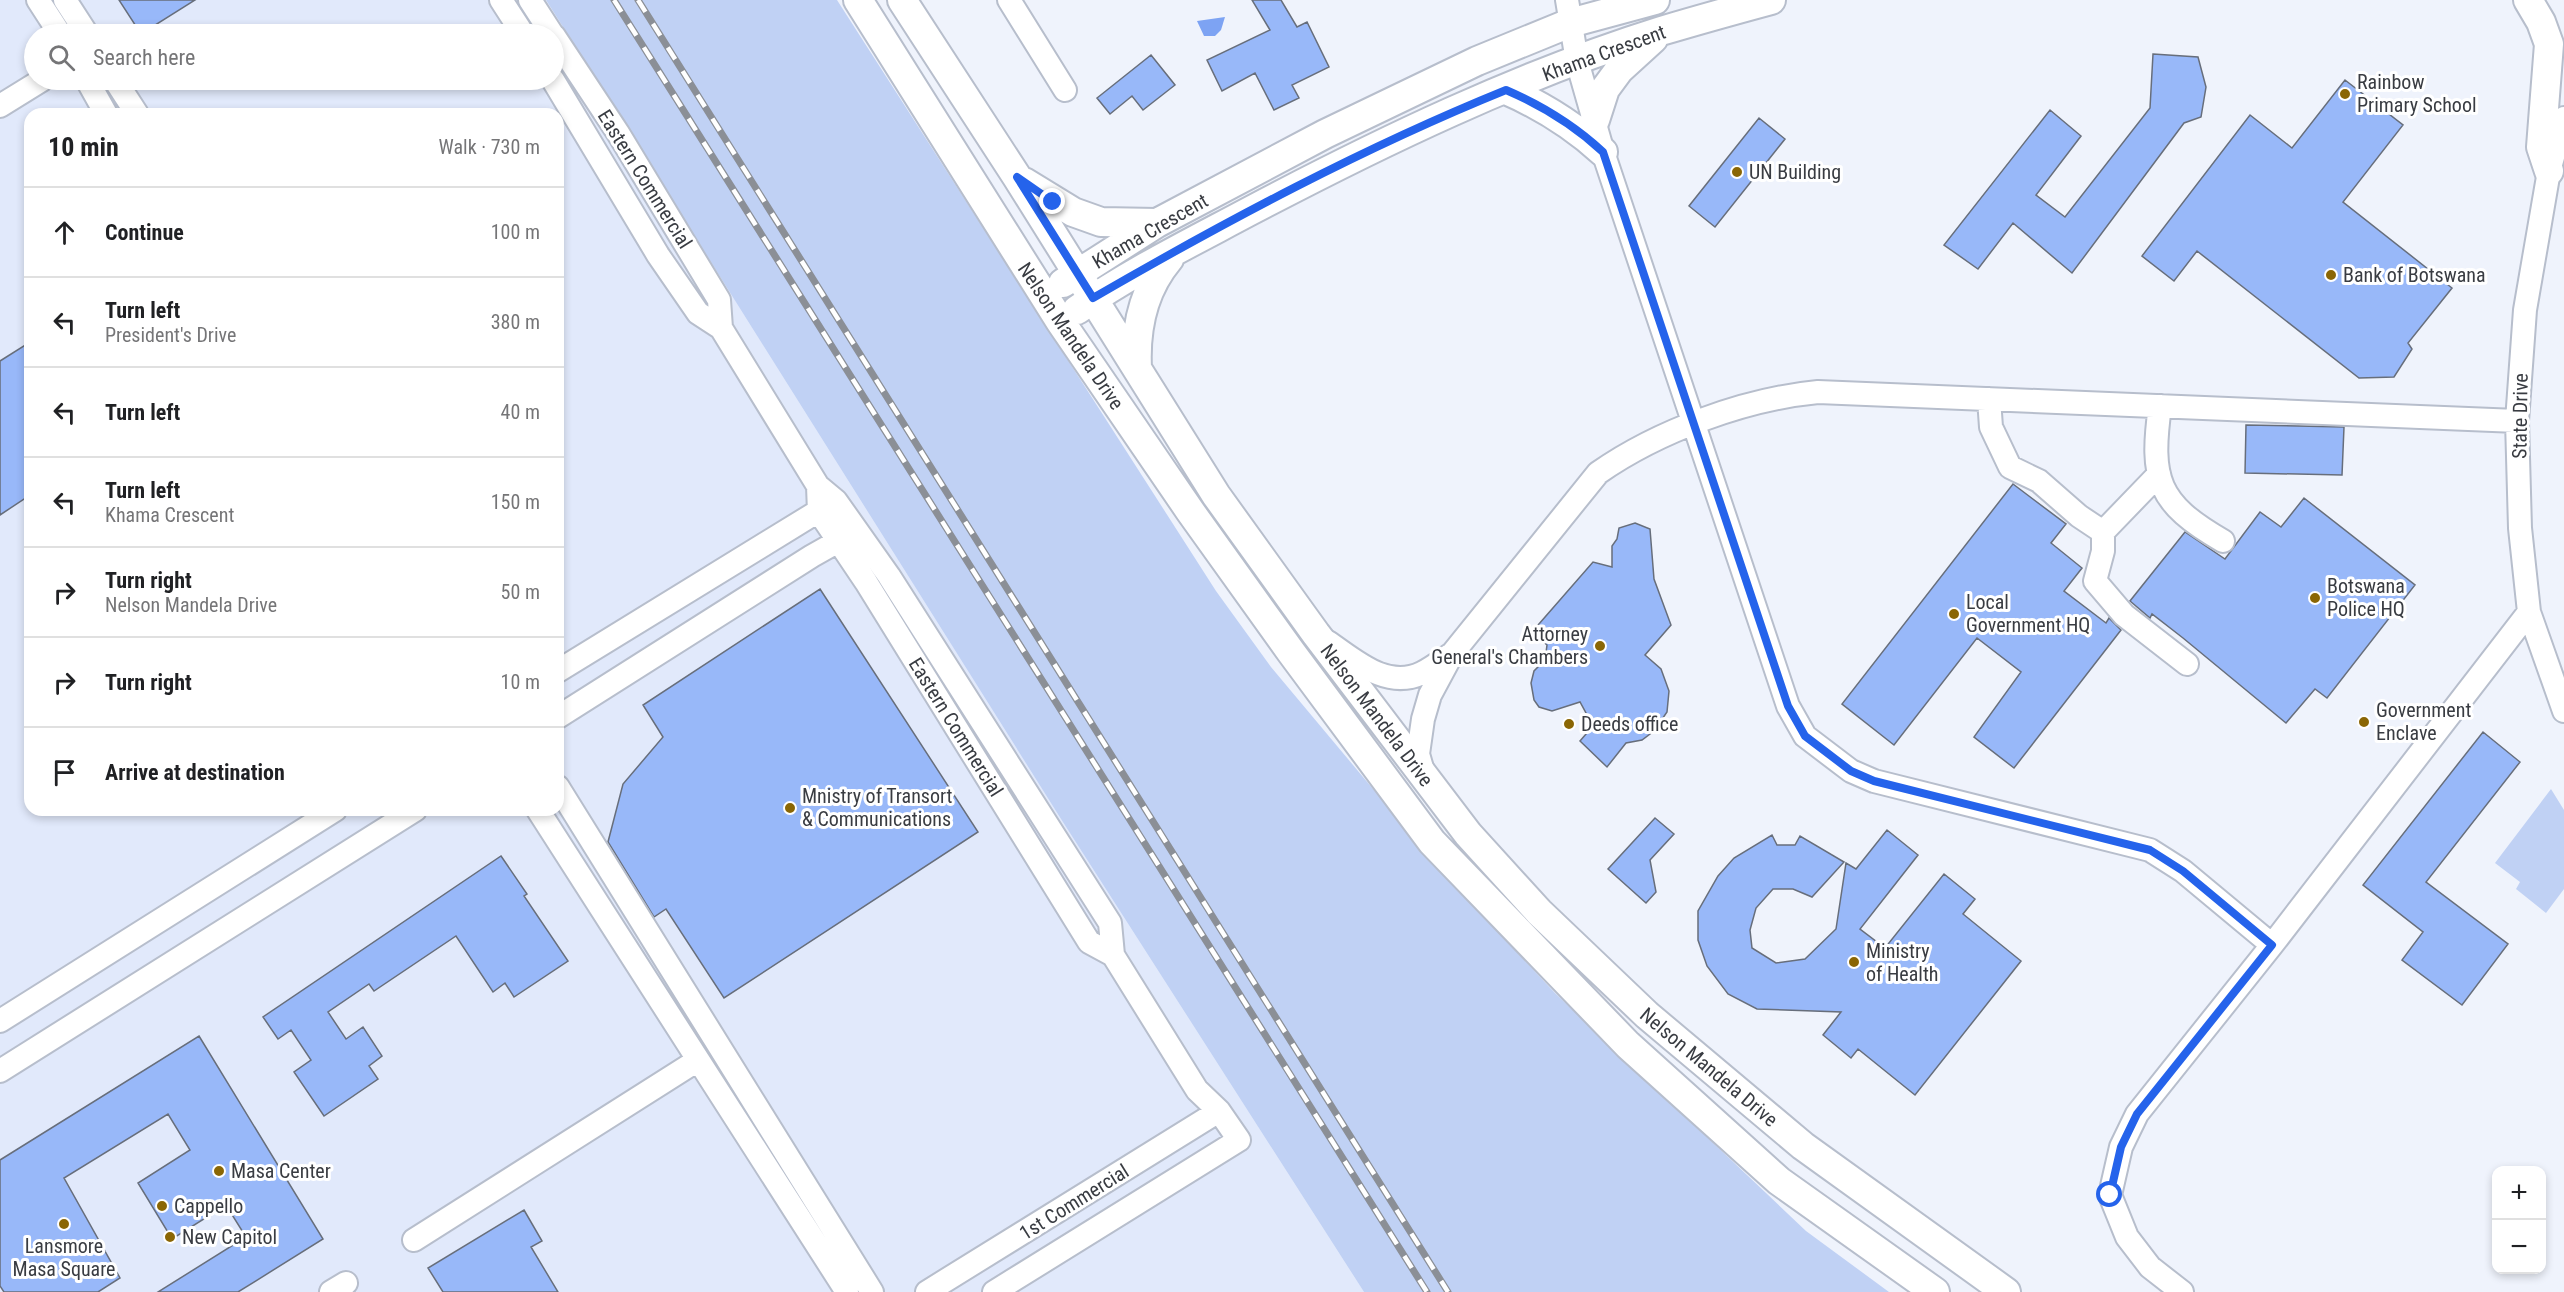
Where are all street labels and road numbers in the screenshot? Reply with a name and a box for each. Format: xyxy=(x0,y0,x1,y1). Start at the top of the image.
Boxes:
street label: Khama Crescent xyxy=(1539,20,1669,86)
street label: Eastern Commercial xyxy=(593,105,697,253)
street label: Khama Crescent xyxy=(1088,188,1212,274)
street label: Nelson Mandela Drive xyxy=(1013,258,1129,414)
street label: State Drive xyxy=(2507,373,2533,459)
street label: Nelson Mandela Drive xyxy=(1316,639,1438,791)
street label: Eastern Commercial xyxy=(904,653,1008,801)
street label: Nelson Mandela Drive xyxy=(1635,1002,1783,1132)
street label: 1st Commercial xyxy=(1015,1159,1133,1245)

